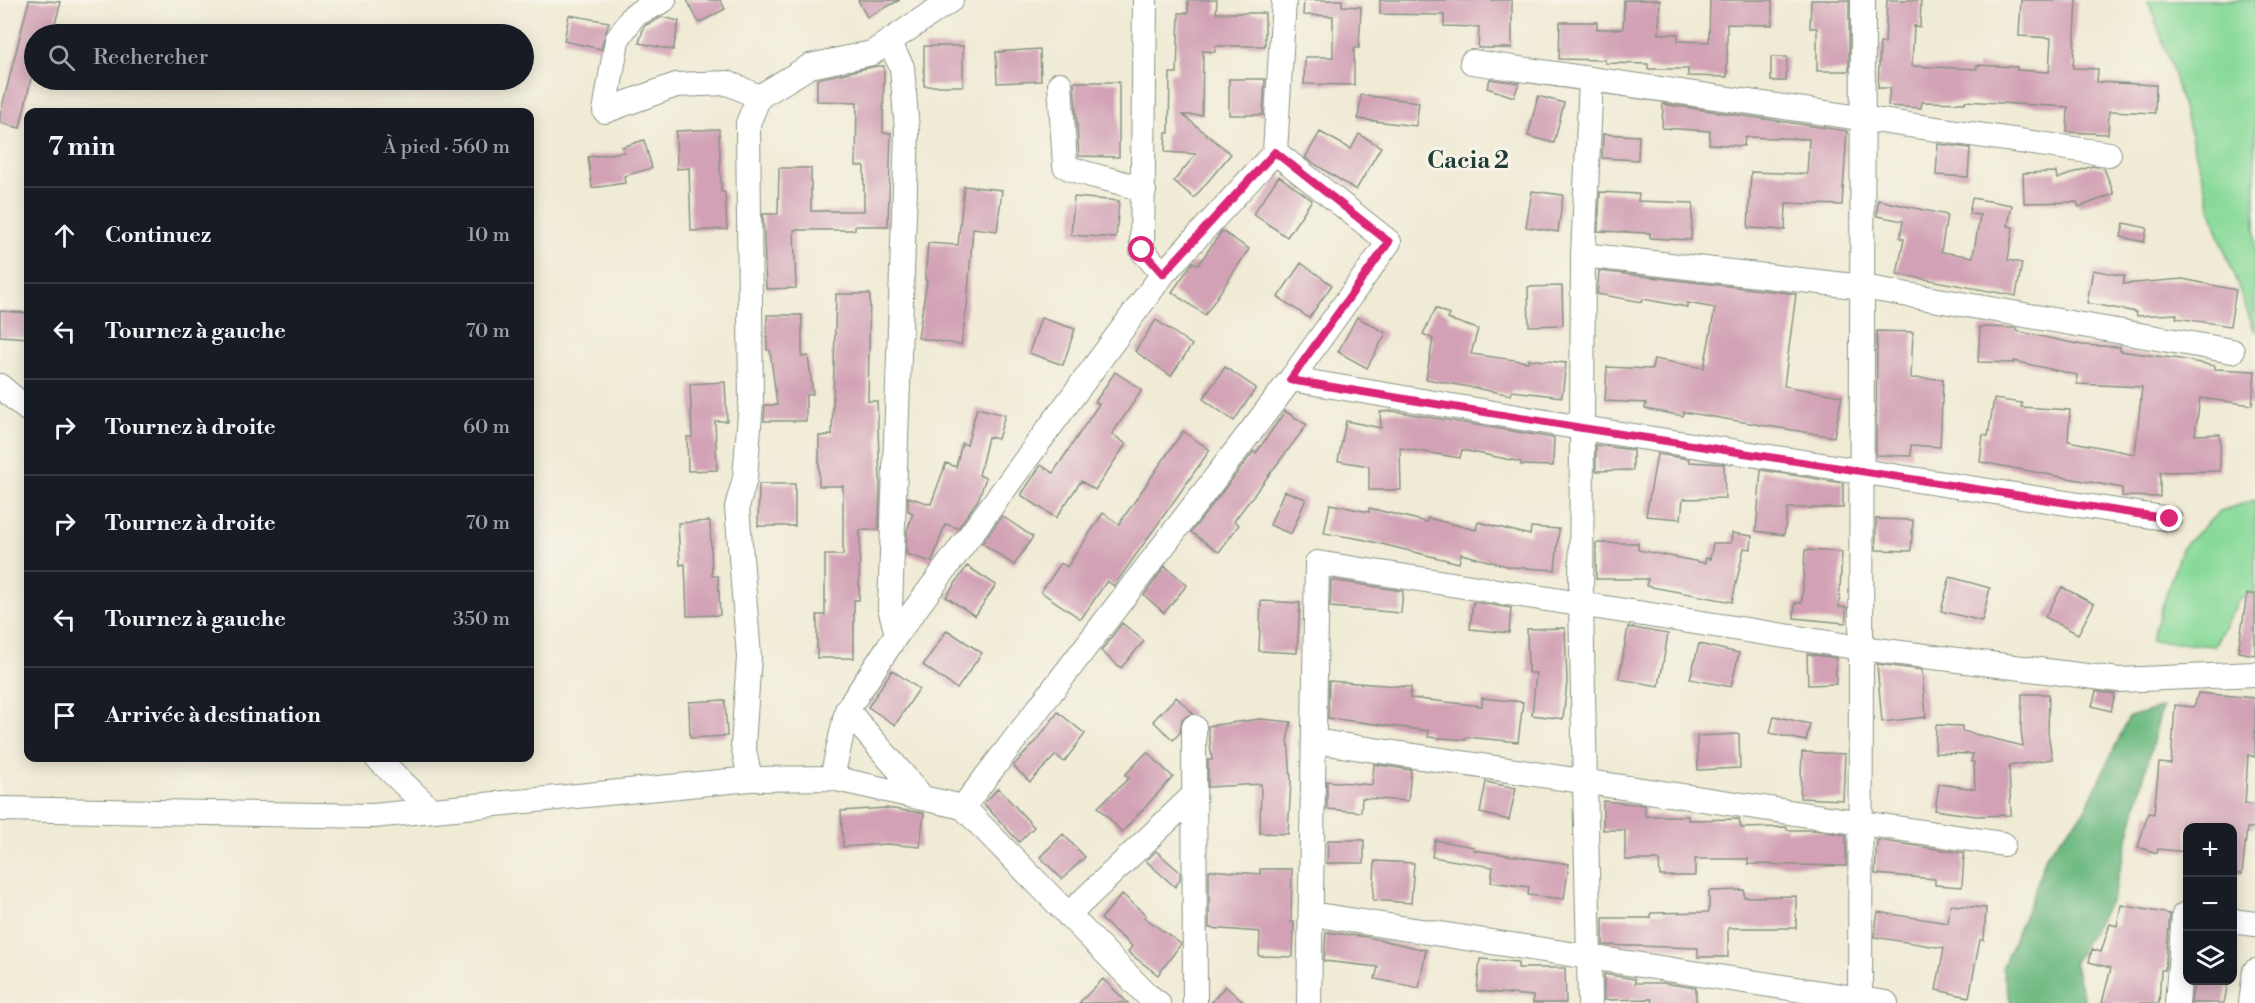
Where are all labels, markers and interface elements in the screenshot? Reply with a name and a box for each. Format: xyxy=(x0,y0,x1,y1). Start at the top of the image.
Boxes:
search box xyxy=(24,24,534,90)
icon: search xyxy=(45,41,78,74)
text: Rechercher xyxy=(93,44,208,71)
text: 7 min xyxy=(48,131,115,163)
text: À pied · 560 m xyxy=(383,135,510,160)
district label: Cacia 2 xyxy=(1427,146,1509,176)
icon: ahead xyxy=(48,219,81,252)
text: Continuez xyxy=(105,222,211,249)
text: 10 m xyxy=(467,223,510,248)
route start xyxy=(1128,236,1154,262)
icon: left xyxy=(48,315,81,348)
text: Tournez à gauche xyxy=(105,318,286,345)
text: 70 m xyxy=(466,319,510,344)
icon: right xyxy=(48,411,81,444)
text: Tournez à droite xyxy=(105,414,276,441)
text: 60 m xyxy=(463,415,510,440)
route end xyxy=(2156,505,2182,531)
icon: right xyxy=(48,507,81,540)
text: Tournez à droite xyxy=(105,510,276,537)
text: 70 m xyxy=(466,511,510,536)
icon: left xyxy=(48,603,81,636)
text: Tournez à gauche xyxy=(105,606,286,633)
text: 350 m xyxy=(453,607,510,632)
icon: arrive xyxy=(48,699,81,732)
text: Arrivée à destination xyxy=(105,702,321,729)
map controls xyxy=(2183,823,2237,985)
button: + xyxy=(2183,823,2237,877)
button: − xyxy=(2183,877,2237,931)
button: layers xyxy=(2183,931,2237,985)

